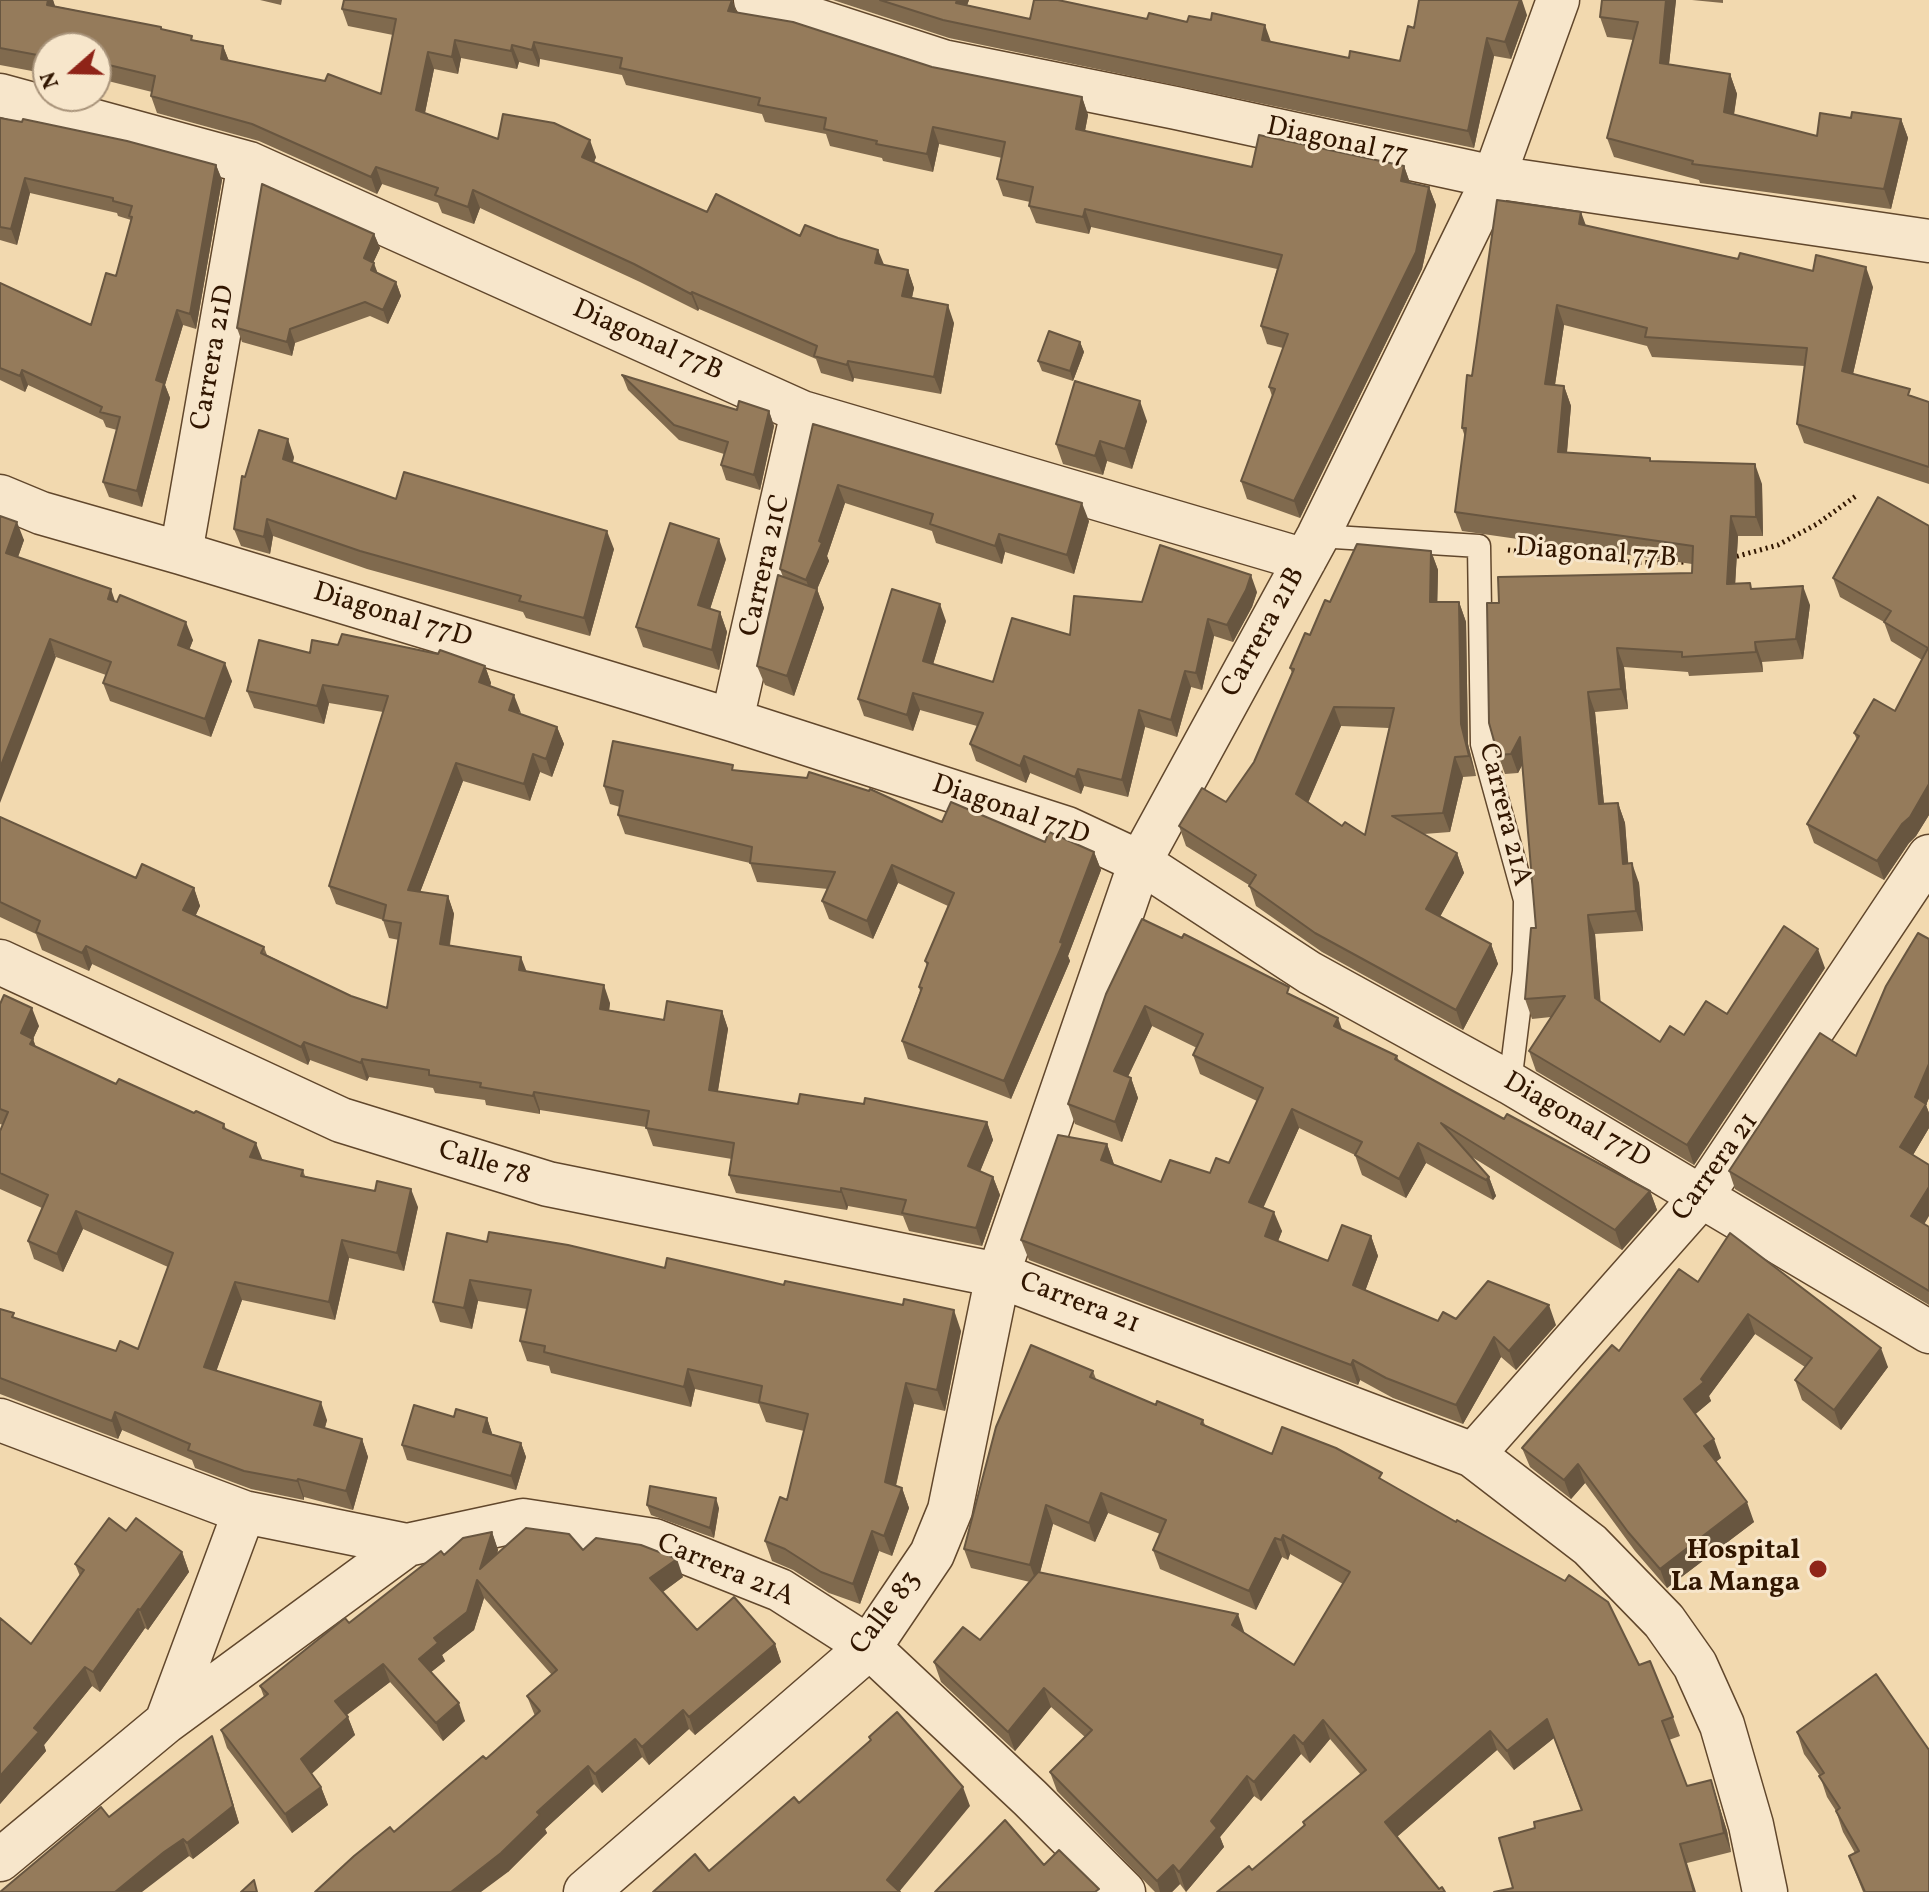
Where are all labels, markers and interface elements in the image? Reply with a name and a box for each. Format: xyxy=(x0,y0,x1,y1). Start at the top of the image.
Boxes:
north arrow xyxy=(32,32,112,112)
text: N xyxy=(34,67,68,93)
street label: Diagonal 77 xyxy=(1263,112,1411,174)
street label: Carrera 21D xyxy=(186,283,244,433)
street label: Diagonal 77B xyxy=(567,294,727,390)
street label: Carrera 21C xyxy=(734,492,800,640)
street label: Diagonal 77B xyxy=(1514,533,1678,577)
street label: Carrera 21B xyxy=(1216,562,1314,704)
street label: Diagonal 77D xyxy=(309,577,475,657)
street label: Carrera 21A xyxy=(1469,740,1537,890)
street label: Diagonal 77D xyxy=(927,769,1093,855)
street label: Diagonal 77D xyxy=(1496,1066,1656,1178)
street label: Carrera 21 xyxy=(1666,1107,1768,1229)
street label: Calle 78 xyxy=(434,1135,534,1195)
street label: Carrera 21 xyxy=(1014,1267,1144,1343)
street label: Carrera 21A xyxy=(651,1528,799,1616)
place label: Hospital La Manga xyxy=(1671,1536,1800,1602)
marker: Hospital La Manga xyxy=(1807,1558,1829,1580)
street label: Calle 83 xyxy=(845,1565,929,1663)

